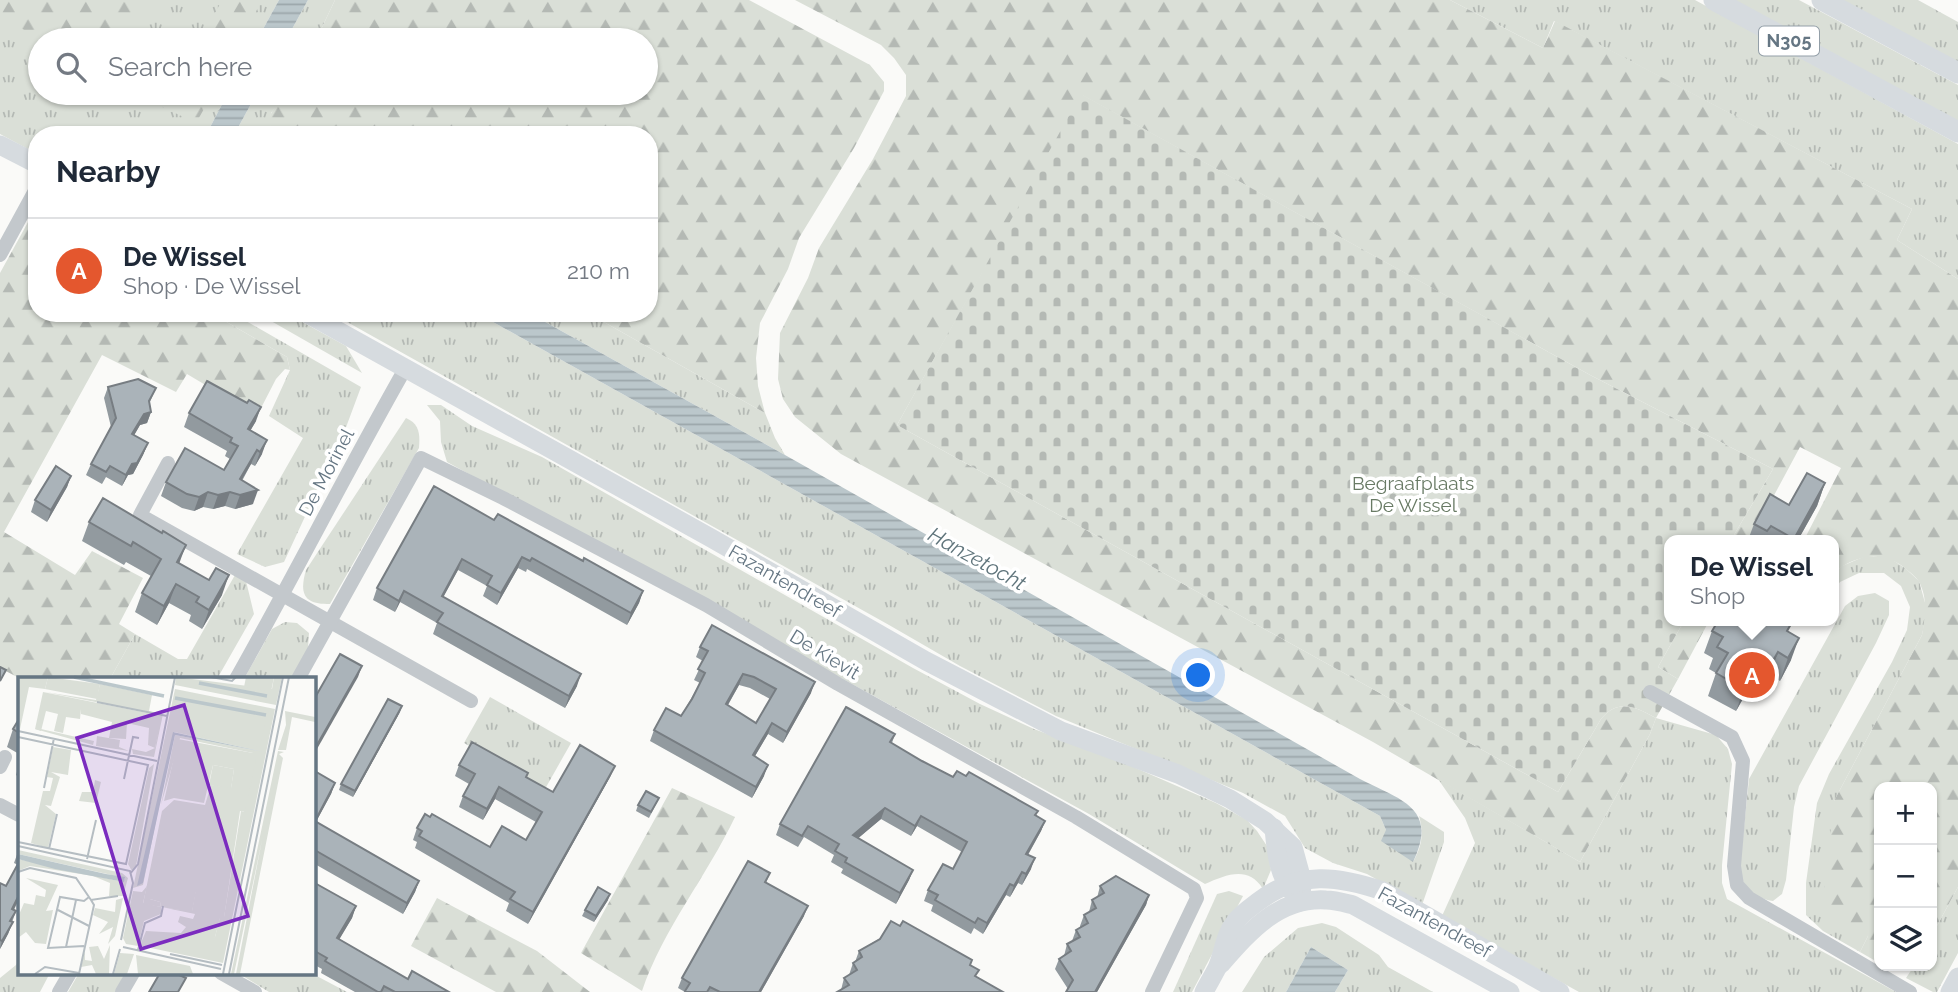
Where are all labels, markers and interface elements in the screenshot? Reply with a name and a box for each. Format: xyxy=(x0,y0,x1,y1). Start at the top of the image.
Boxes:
road number: N305 xyxy=(1759,26,1819,56)
search box xyxy=(28,28,658,105)
icon: search xyxy=(52,48,90,86)
text: Search here xyxy=(108,52,252,82)
text: Nearby xyxy=(56,154,160,189)
text: De Wissel xyxy=(123,242,246,272)
text: A xyxy=(71,257,87,284)
text: 210 m xyxy=(567,257,630,284)
text: Shop · De Wissel xyxy=(123,272,300,299)
street label: De Morinel xyxy=(294,424,359,519)
park label: Begraafplaats De Wissel xyxy=(1352,472,1474,516)
water label: Hanzetocht xyxy=(924,522,1031,596)
popup xyxy=(1664,535,1839,626)
street label: Fazantendreef xyxy=(725,540,846,622)
text: De Wissel xyxy=(1690,552,1813,582)
text: Shop xyxy=(1690,582,1745,609)
street label: De Kievit xyxy=(786,625,864,684)
pin: A xyxy=(1729,649,1775,701)
your location xyxy=(1181,658,1215,692)
inset map xyxy=(18,677,315,974)
map controls xyxy=(1874,782,1937,971)
button: + xyxy=(1874,782,1937,845)
button: − xyxy=(1874,845,1937,908)
street label: Fazantendreef xyxy=(1375,882,1496,963)
button: layers xyxy=(1874,908,1937,971)

